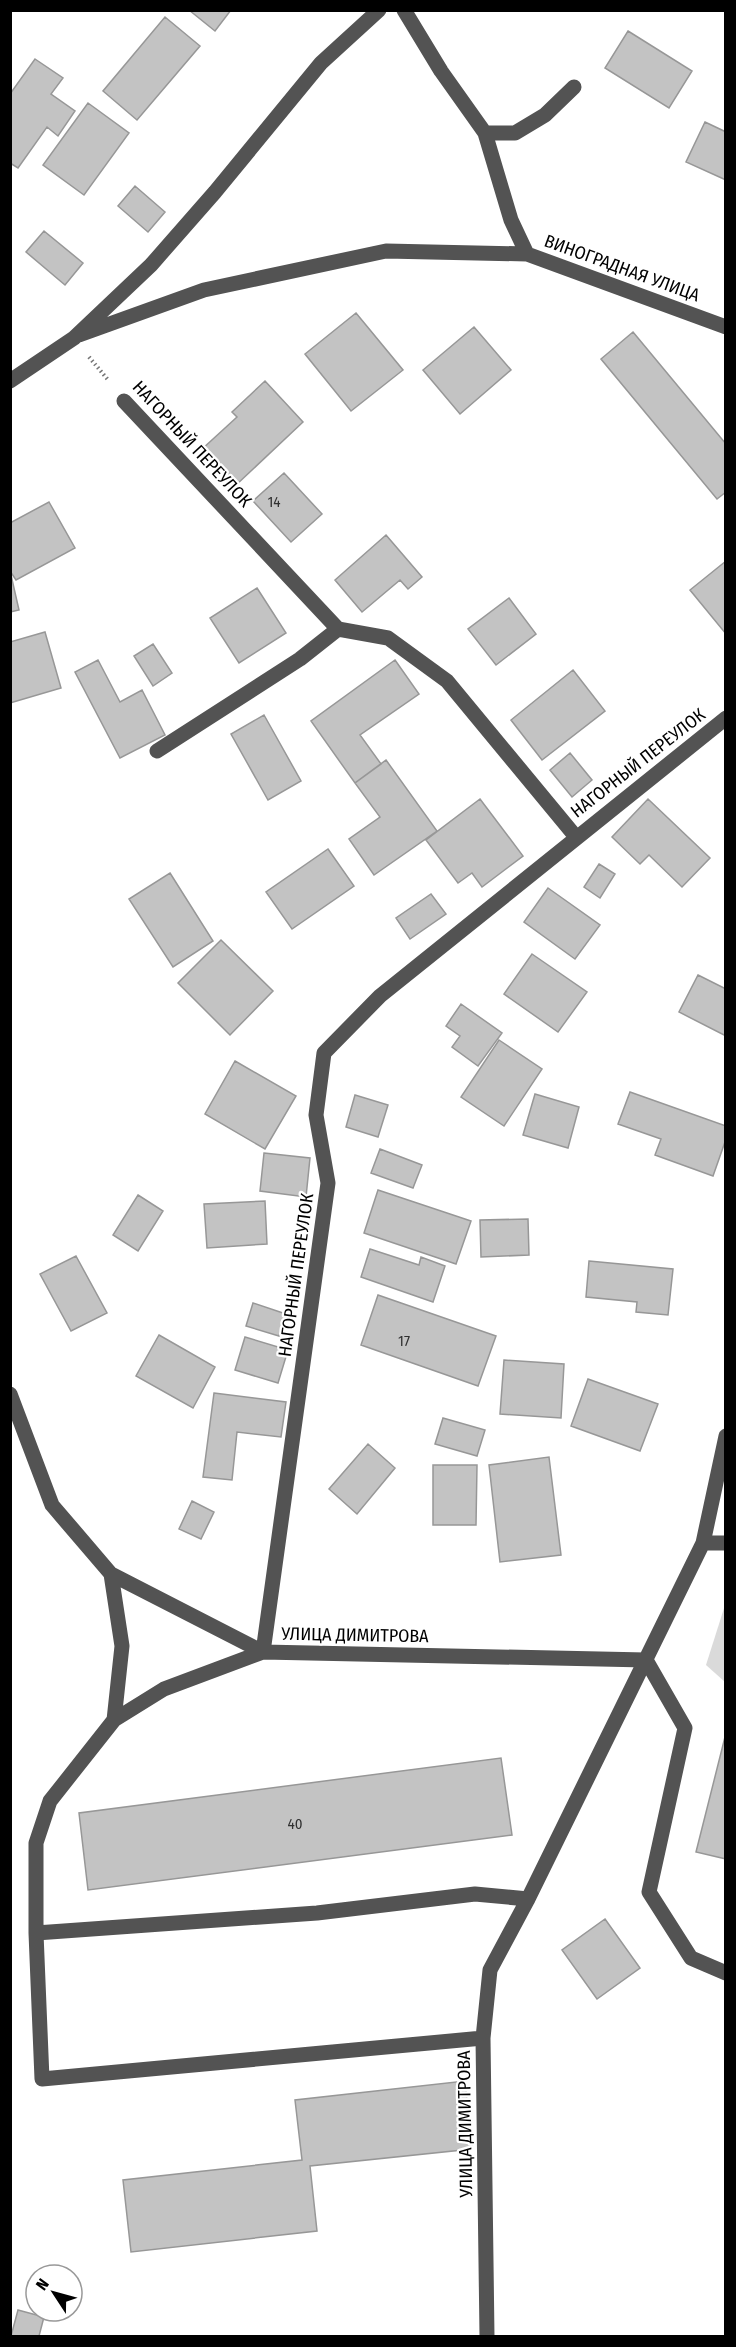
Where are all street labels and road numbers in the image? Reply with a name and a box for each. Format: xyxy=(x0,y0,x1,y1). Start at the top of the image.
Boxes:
street label: ВИНОГРАДНАЯ УЛИЦА xyxy=(541,230,703,307)
street label: НАГОРНЫЙ ПЕРЕУЛОК xyxy=(128,376,256,512)
street label: НАГОРНЫЙ ПЕРЕУЛОК xyxy=(566,703,710,822)
street label: НАГОРНЫЙ ПЕРЕУЛОК xyxy=(274,1192,318,1358)
street label: УЛИЦА ДИМИТРОВА xyxy=(280,1623,429,1647)
street label: УЛИЦА ДИМИТРОВА xyxy=(453,2050,477,2199)

